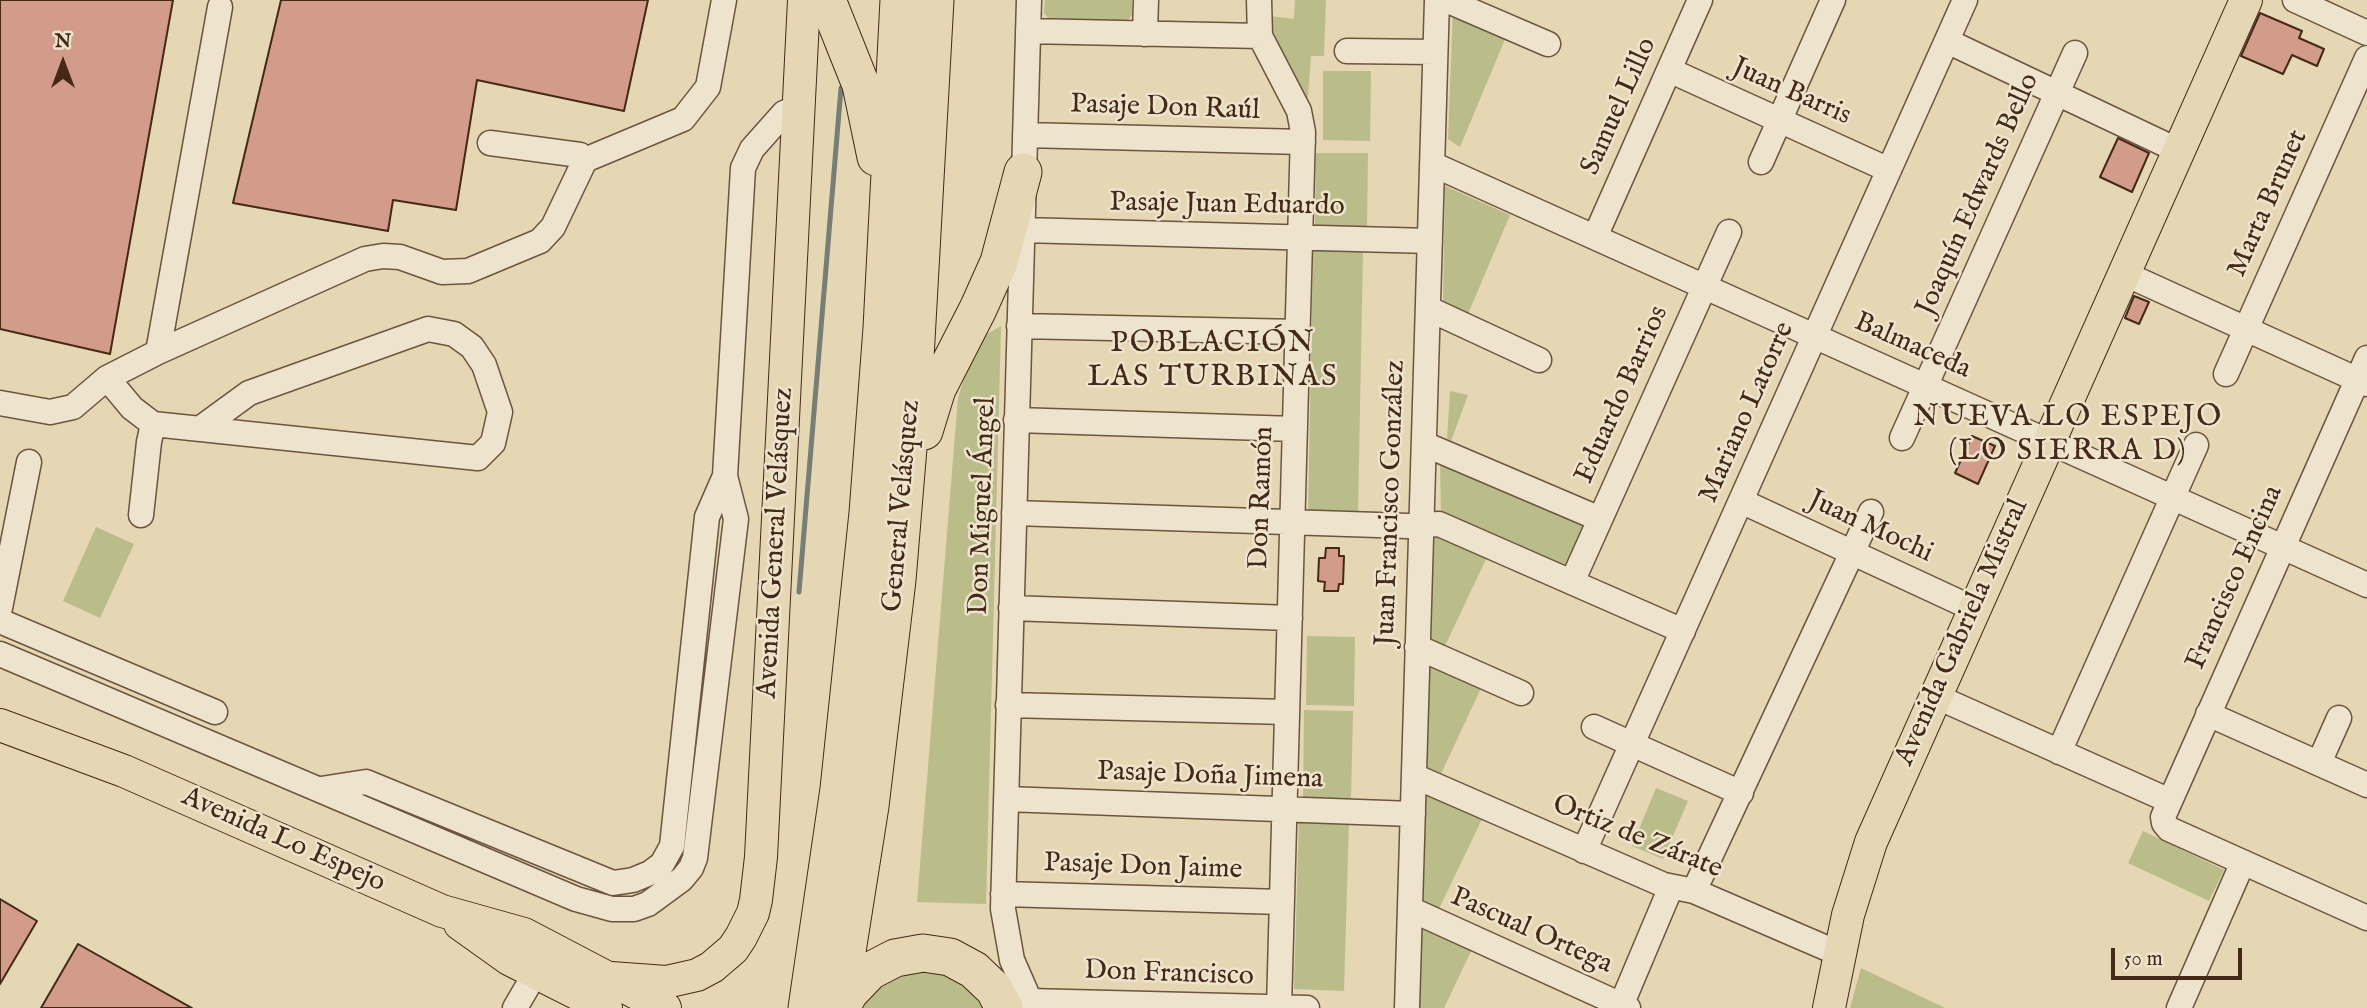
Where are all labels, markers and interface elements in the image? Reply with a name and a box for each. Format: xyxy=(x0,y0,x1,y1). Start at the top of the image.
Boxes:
north arrow xyxy=(28,28,98,98)
text: N xyxy=(55,30,71,54)
street label: Samuel Lillo xyxy=(1575,33,1665,181)
street label: Juan Barris xyxy=(1726,52,1856,134)
street label: Joaquín Edwards Bello xyxy=(1910,68,2048,322)
street label: Pasaje Don Raúl xyxy=(1070,89,1260,129)
street label: Marta Brunet xyxy=(2222,125,2316,283)
street label: Pasaje Juan Eduardo xyxy=(1109,187,1345,225)
street label: Eduardo Barrios xyxy=(1569,301,1677,489)
street label: Balmaceda xyxy=(1849,306,1975,388)
street label: Mariano Latorre xyxy=(1693,317,1803,509)
district label: POBLACIÓN LAS TURBINAS xyxy=(1089,327,1337,398)
street label: Juan Francisco González xyxy=(1370,359,1414,647)
street label: Avenida General Velásquez xyxy=(752,387,802,699)
street label: Don Miguel Ángel xyxy=(963,396,1005,616)
street label: General Velásquez xyxy=(877,399,929,613)
district label: NUEVA LO ESPEJO (LO SIERRA D) xyxy=(1915,401,2221,471)
street label: Don Ramón xyxy=(1244,426,1282,570)
street label: Francisco Encina xyxy=(2180,481,2292,675)
street label: Juan Mochi xyxy=(1802,484,1938,572)
street label: Avenida Gabriela Mistral xyxy=(1889,495,2037,771)
street label: Pasaje Doña Jimena xyxy=(1096,756,1324,798)
street label: Avenida Lo Espejo xyxy=(176,781,390,901)
street label: Ortiz de Zárate xyxy=(1547,789,1727,887)
street label: Pasaje Don Jaime xyxy=(1043,848,1243,888)
street label: Pascual Ortega xyxy=(1445,881,1617,983)
scale bar xyxy=(2115,934,2246,978)
text: 50 m xyxy=(2124,946,2163,973)
street label: Don Francisco xyxy=(1084,955,1254,995)

